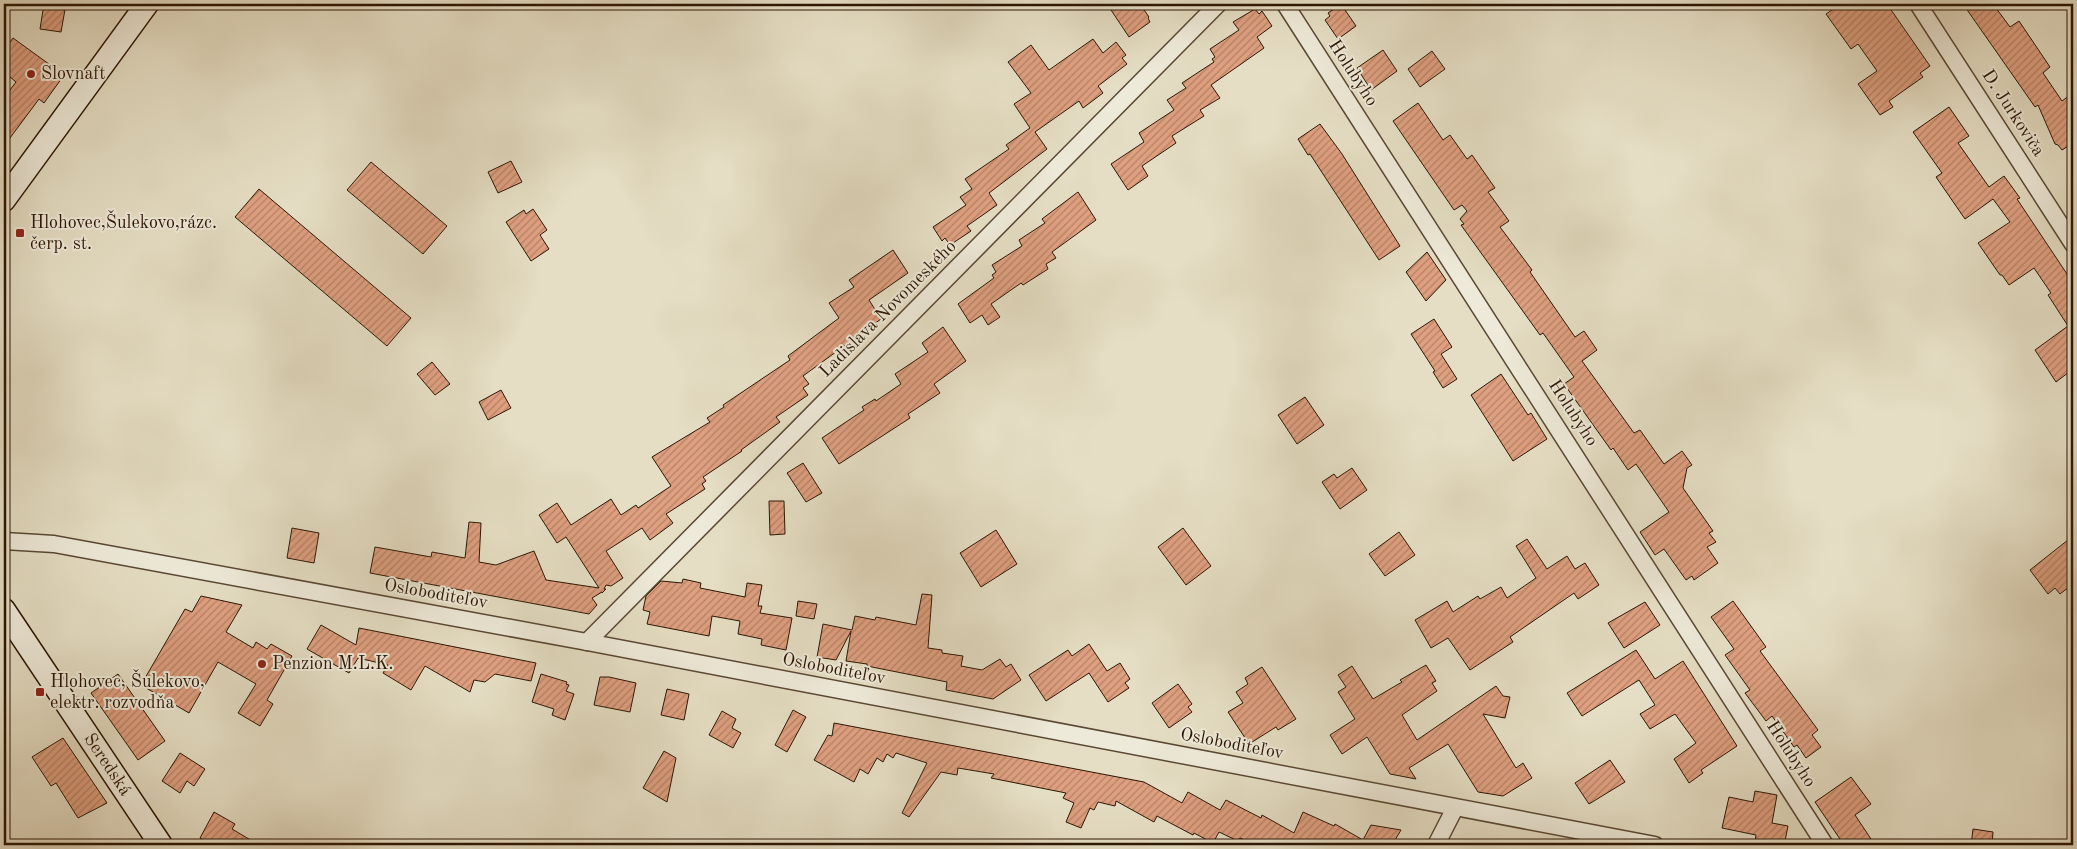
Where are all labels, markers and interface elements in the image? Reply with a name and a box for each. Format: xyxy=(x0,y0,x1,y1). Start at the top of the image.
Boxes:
street label: Holubyho xyxy=(1325,37,1381,109)
place label: Slovnaft xyxy=(41,65,106,83)
street label: D. Jurkoviča xyxy=(1978,66,2048,160)
marker: Slovnaft xyxy=(25,68,37,80)
place label: Hlohovec,Šulekovo,rázc. čerp. st. xyxy=(30,209,217,253)
marker: Hlohovec,Šulekovo,rázc. čerp. st. xyxy=(14,227,26,239)
street label: Ladislava Novomeského xyxy=(816,237,960,381)
street label: Holubyho xyxy=(1545,377,1601,449)
street label: Osloboditeľov xyxy=(383,576,490,612)
street label: Osloboditeľov xyxy=(781,650,888,688)
place label: Penzion M.L.K. xyxy=(272,655,394,673)
marker: Penzion M.L.K. xyxy=(256,658,268,670)
place label: Hlohovec, Šulekovo, elektr. rozvodňa xyxy=(50,668,205,712)
marker: Hlohovec, Šulekovo, elektr. rozvodňa xyxy=(34,686,46,698)
street label: Holubyho xyxy=(1763,718,1819,790)
street label: Osloboditeľov xyxy=(1179,725,1286,763)
street label: Seredská xyxy=(80,730,134,799)

